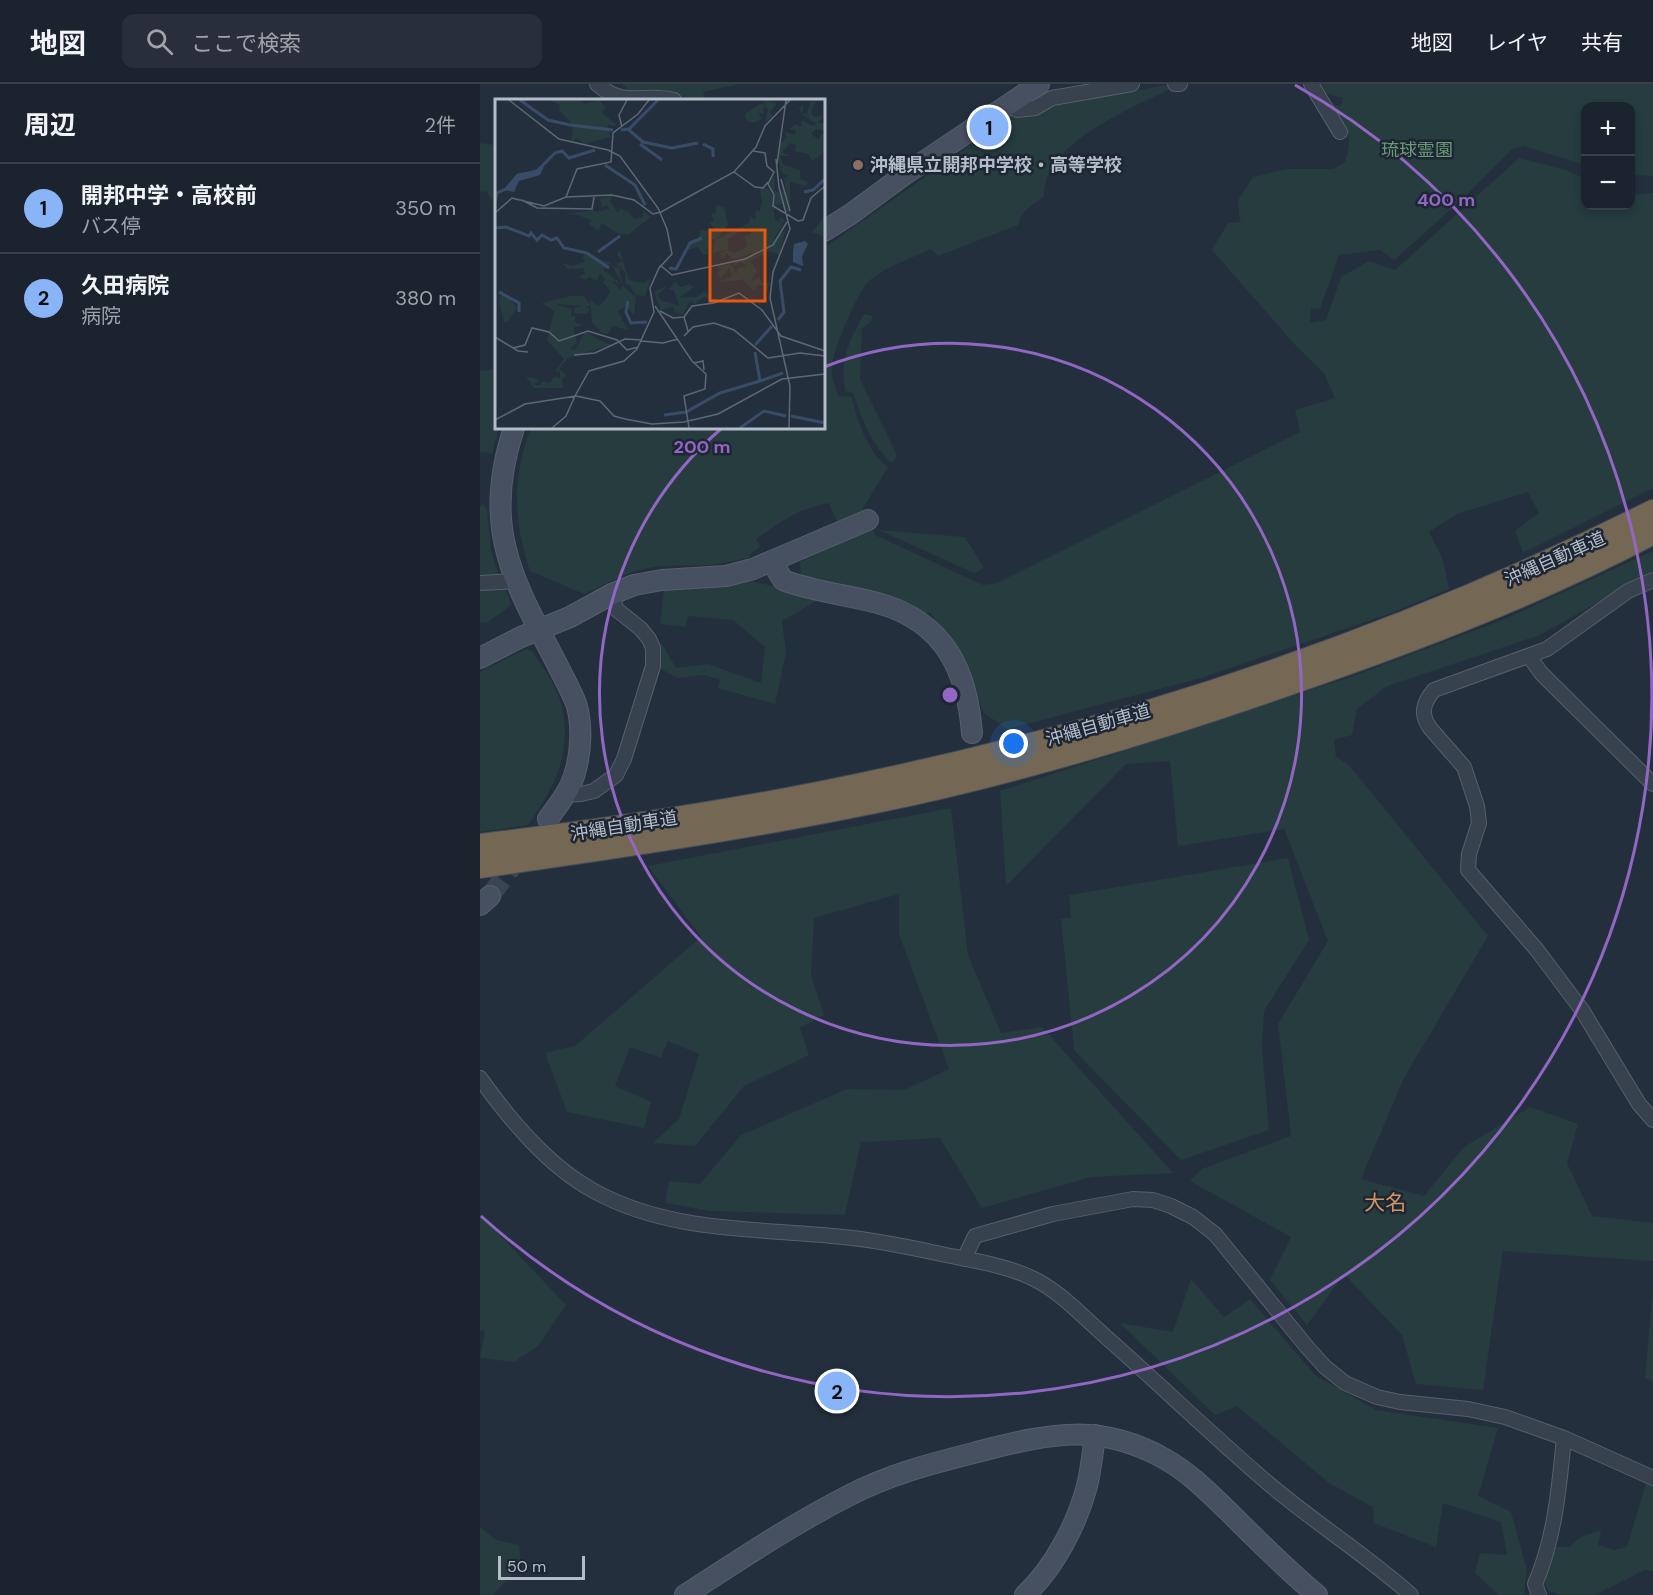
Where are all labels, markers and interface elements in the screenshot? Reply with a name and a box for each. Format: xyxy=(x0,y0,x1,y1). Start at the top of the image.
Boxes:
search box xyxy=(122,14,542,68)
text: 地図 xyxy=(30,25,86,62)
icon: search xyxy=(143,25,176,58)
text: ここで検索 xyxy=(191,29,301,58)
text: 地図 xyxy=(1411,29,1453,57)
text: レイヤ xyxy=(1486,29,1548,57)
text: 共有 xyxy=(1581,29,1623,57)
inset map xyxy=(495,99,825,429)
map controls xyxy=(1581,102,1635,210)
button: + xyxy=(1581,102,1635,156)
pin: 1 xyxy=(970,104,1008,150)
text: 周辺 xyxy=(24,108,76,142)
text: 2件 xyxy=(424,112,456,138)
park label: 琉球霊園 xyxy=(1381,138,1453,162)
place label: 沖縄県立開邦中学校・高等学校 xyxy=(870,153,1122,177)
button: − xyxy=(1581,156,1635,210)
marker: 沖縄県立開邦中学校・高等学校 xyxy=(851,158,865,172)
text: 開邦中学・高校前 xyxy=(81,181,257,210)
text: 400 m xyxy=(1417,188,1475,212)
text: 1 xyxy=(40,195,47,221)
text: 350 m xyxy=(395,195,456,221)
text: バス停 xyxy=(81,213,141,239)
text: 久田病院 xyxy=(81,271,169,300)
text: 2 xyxy=(38,285,49,311)
text: 380 m xyxy=(395,285,456,311)
text: 病院 xyxy=(81,303,121,329)
text: 200 m xyxy=(674,435,730,459)
street label: 沖縄自動車道 xyxy=(1501,526,1609,592)
centre of rings xyxy=(940,685,960,705)
street label: 沖縄自動車道 xyxy=(1043,699,1153,751)
your location xyxy=(999,729,1028,758)
street label: 沖縄自動車道 xyxy=(569,806,679,846)
district label: 大名 xyxy=(1364,1189,1406,1217)
pin: 2 xyxy=(818,1368,856,1414)
scale bar xyxy=(498,1553,585,1580)
text: 50 m xyxy=(507,1556,546,1577)

